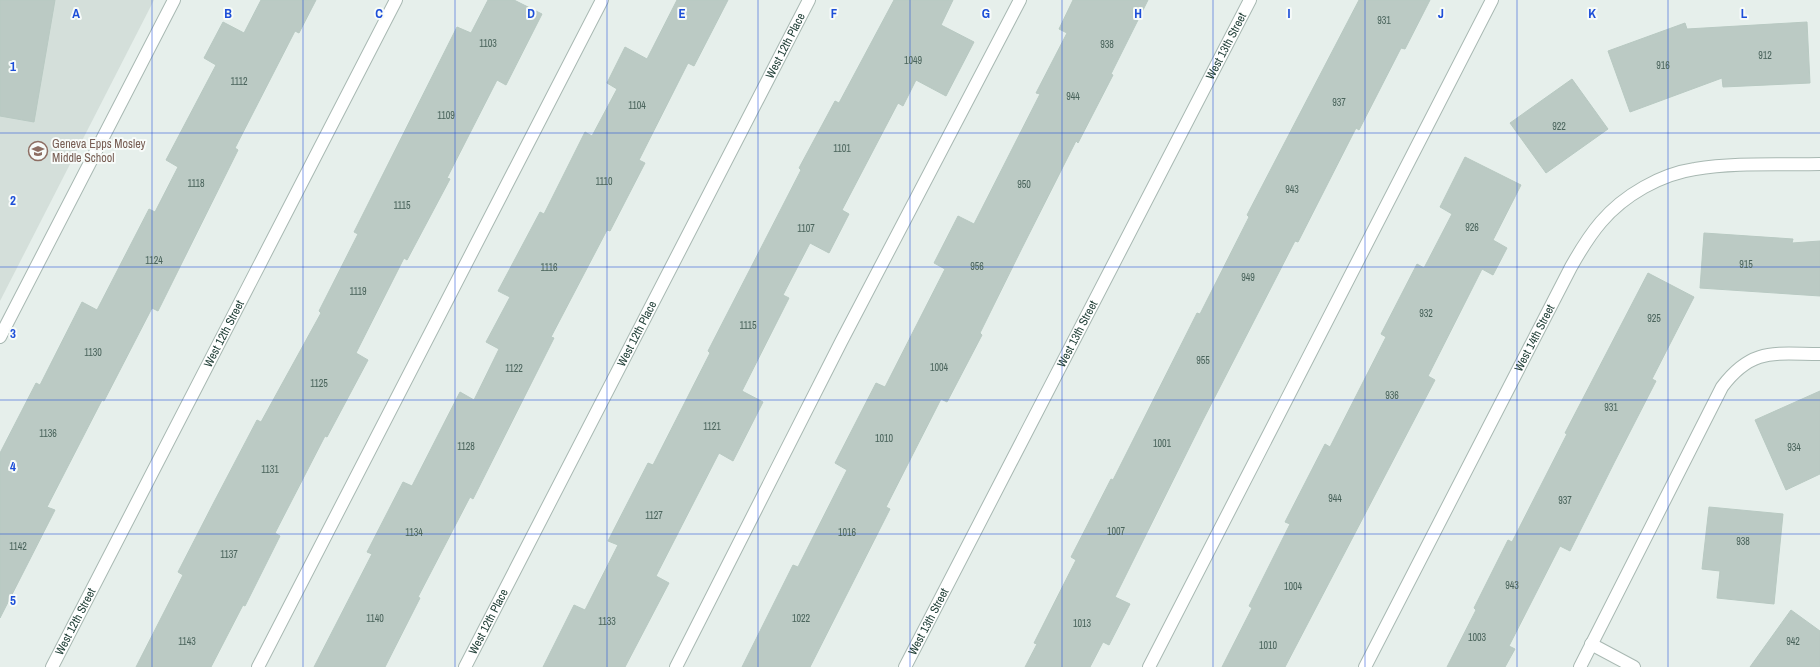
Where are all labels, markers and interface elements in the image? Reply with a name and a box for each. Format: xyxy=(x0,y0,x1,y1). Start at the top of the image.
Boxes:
text: A xyxy=(72,5,80,22)
text: B xyxy=(224,5,232,22)
text: C xyxy=(375,5,383,22)
text: D xyxy=(527,5,535,22)
text: E xyxy=(678,5,686,22)
text: F xyxy=(831,5,838,22)
text: G xyxy=(982,5,990,22)
text: H xyxy=(1134,5,1142,22)
text: I xyxy=(1288,5,1291,22)
text: J xyxy=(1438,5,1444,22)
text: K xyxy=(1588,5,1596,22)
text: L xyxy=(1741,5,1748,22)
street label: West 12th Place xyxy=(762,10,809,81)
street label: West 13th Street xyxy=(1202,10,1250,82)
house number: 931 xyxy=(1377,14,1391,27)
house number: 1103 xyxy=(479,37,497,50)
house number: 938 xyxy=(1100,38,1114,51)
house number: 912 xyxy=(1758,49,1772,62)
house number: 1049 xyxy=(904,54,923,67)
text: 1 xyxy=(10,58,16,75)
house number: 916 xyxy=(1656,59,1670,72)
house number: 1112 xyxy=(230,75,248,88)
house number: 944 xyxy=(1066,90,1080,103)
house number: 937 xyxy=(1332,96,1346,109)
house number: 1104 xyxy=(628,99,646,112)
house number: 1109 xyxy=(437,109,455,122)
house number: 922 xyxy=(1552,120,1566,133)
place label: Geneva Epps Mosley Middle School xyxy=(52,136,146,166)
school or university icon: Geneva Epps Mosley Middle School xyxy=(27,140,49,162)
house number: 1101 xyxy=(833,142,851,155)
house number: 1110 xyxy=(595,175,613,188)
house number: 1118 xyxy=(187,177,205,190)
house number: 950 xyxy=(1017,178,1031,191)
house number: 943 xyxy=(1285,183,1299,196)
text: 2 xyxy=(10,192,16,209)
house number: 1115 xyxy=(393,199,411,212)
house number: 926 xyxy=(1465,221,1479,234)
house number: 1107 xyxy=(797,222,815,235)
house number: 1124 xyxy=(145,254,163,267)
house number: 915 xyxy=(1739,258,1753,271)
house number: 956 xyxy=(970,260,984,273)
house number: 1116 xyxy=(540,261,558,274)
house number: 949 xyxy=(1241,271,1255,284)
house number: 1119 xyxy=(349,285,367,298)
street label: West 12th Street xyxy=(200,297,248,370)
street label: West 13th Street xyxy=(1053,297,1101,370)
street label: West 12th Place xyxy=(613,298,660,369)
street label: West 14th Street xyxy=(1511,302,1558,374)
house number: 932 xyxy=(1419,307,1433,320)
house number: 925 xyxy=(1647,312,1661,325)
house number: 1115 xyxy=(739,319,757,332)
text: 3 xyxy=(10,325,16,342)
house number: 1130 xyxy=(84,346,102,359)
house number: 955 xyxy=(1196,354,1210,367)
house number: 1004 xyxy=(930,361,949,374)
house number: 1122 xyxy=(505,362,523,375)
house number: 1125 xyxy=(310,377,328,390)
house number: 936 xyxy=(1385,389,1399,402)
house number: 931 xyxy=(1604,401,1618,414)
house number: 1121 xyxy=(703,420,721,433)
house number: 1136 xyxy=(39,427,57,440)
house number: 1010 xyxy=(875,432,894,445)
house number: 1001 xyxy=(1153,437,1172,450)
house number: 1128 xyxy=(457,440,475,453)
house number: 934 xyxy=(1787,441,1801,454)
text: 4 xyxy=(10,458,16,475)
house number: 1131 xyxy=(261,463,279,476)
house number: 944 xyxy=(1328,492,1342,505)
house number: 937 xyxy=(1558,494,1572,507)
house number: 1127 xyxy=(645,509,663,522)
house number: 1007 xyxy=(1107,525,1126,538)
house number: 1134 xyxy=(405,526,423,539)
house number: 1016 xyxy=(838,526,857,539)
house number: 938 xyxy=(1736,535,1750,548)
house number: 1142 xyxy=(9,540,27,553)
house number: 1137 xyxy=(220,548,238,561)
house number: 943 xyxy=(1505,579,1519,592)
house number: 1004 xyxy=(1284,580,1303,593)
street label: West 12th Street xyxy=(51,585,99,658)
street label: West 13th Street xyxy=(904,585,952,658)
street label: West 12th Place xyxy=(465,586,512,657)
text: 5 xyxy=(10,592,16,609)
house number: 1140 xyxy=(366,612,384,625)
house number: 1022 xyxy=(792,612,811,625)
house number: 1133 xyxy=(598,615,616,628)
house number: 1013 xyxy=(1073,617,1092,630)
house number: 1003 xyxy=(1468,631,1487,644)
house number: 1143 xyxy=(178,635,196,648)
house number: 942 xyxy=(1786,635,1800,648)
house number: 1010 xyxy=(1259,639,1278,652)

